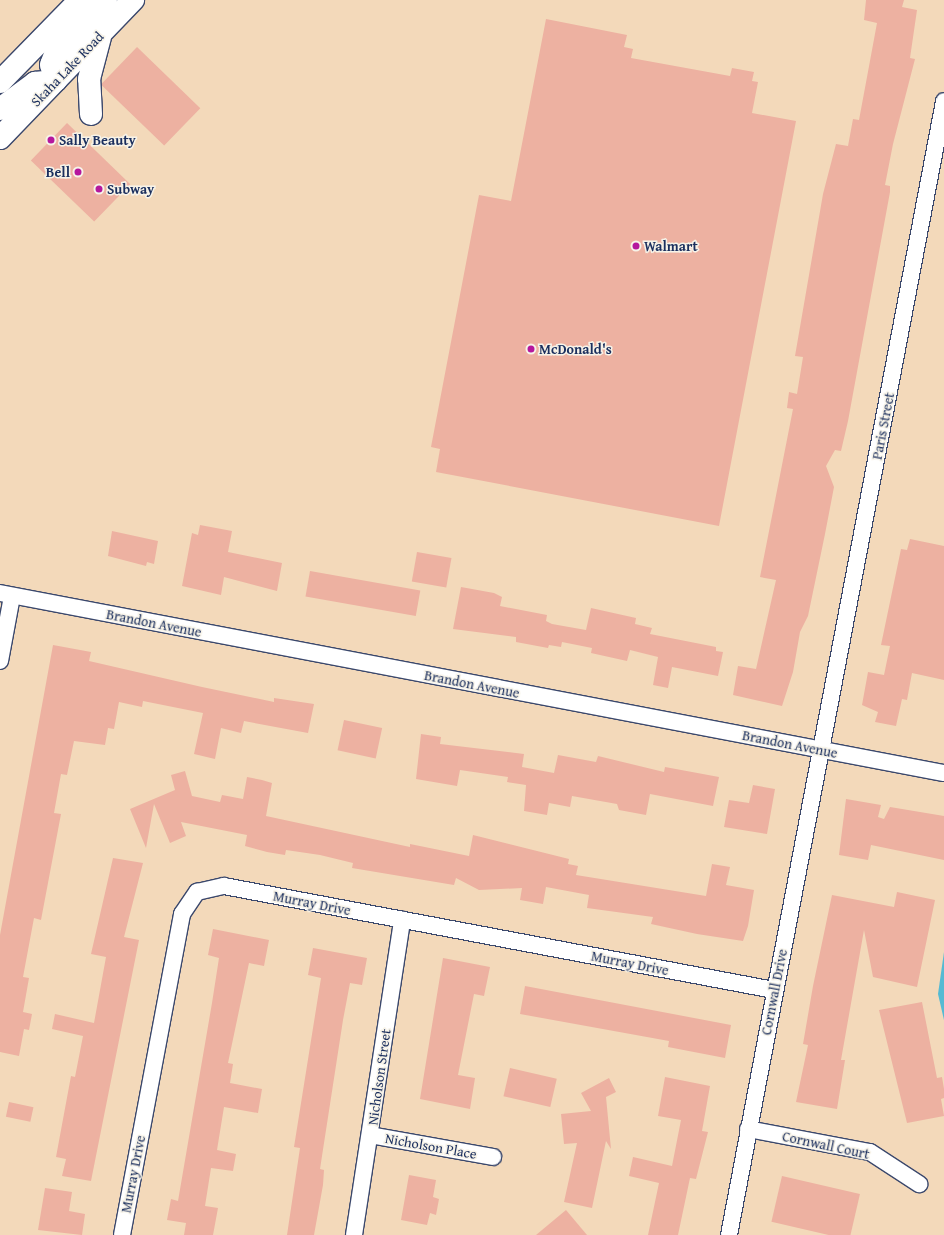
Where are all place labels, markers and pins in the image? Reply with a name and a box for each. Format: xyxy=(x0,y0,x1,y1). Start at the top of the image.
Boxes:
place label: Sally Beauty xyxy=(59,132,136,148)
marker: Sally Beauty xyxy=(46,135,56,145)
place label: Bell xyxy=(46,164,70,180)
marker: Bell xyxy=(73,167,83,177)
place label: Subway xyxy=(107,181,154,197)
marker: Subway xyxy=(94,184,104,194)
place label: Walmart xyxy=(644,238,698,254)
marker: Walmart xyxy=(631,241,641,251)
place label: McDonald's xyxy=(539,341,612,357)
marker: McDonald's xyxy=(526,344,536,354)

